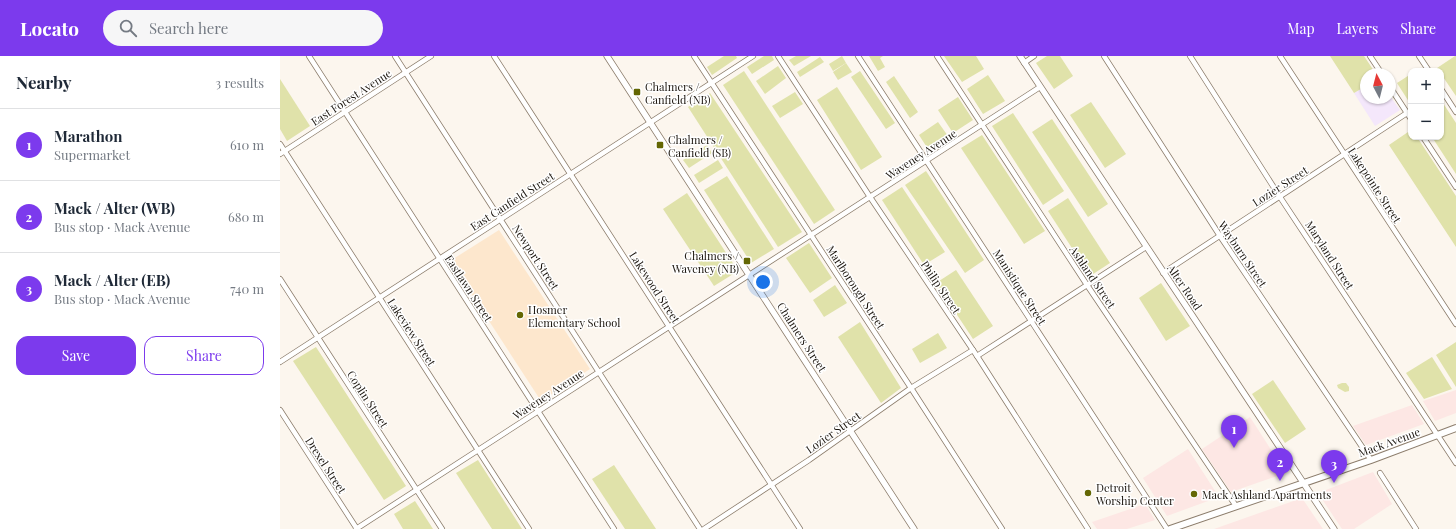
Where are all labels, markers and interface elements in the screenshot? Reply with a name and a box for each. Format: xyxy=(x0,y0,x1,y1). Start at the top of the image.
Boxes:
search box xyxy=(103,10,383,46)
text: Locato xyxy=(20,15,79,41)
icon: search xyxy=(117,17,139,39)
text: Search here xyxy=(149,18,228,38)
text: Map xyxy=(1287,19,1315,38)
text: Layers xyxy=(1337,19,1378,38)
text: Share xyxy=(1400,19,1436,38)
street label: East Forest Avenue xyxy=(308,65,394,129)
north arrow xyxy=(1360,68,1396,104)
map controls xyxy=(1408,68,1444,140)
button: + xyxy=(1408,68,1444,104)
text: Nearby xyxy=(16,71,71,93)
text: 3 results xyxy=(215,74,264,91)
place label: Chalmers / Canfield (NB) xyxy=(645,79,710,107)
marker: Chalmers / Canfield (NB) xyxy=(632,87,642,97)
button: − xyxy=(1408,104,1444,140)
street label: Waveney Avenue xyxy=(882,125,960,183)
text: Marathon xyxy=(54,126,122,146)
place label: Chalmers / Canfield (SB) xyxy=(668,132,731,160)
text: 1 xyxy=(27,136,31,153)
text: 610 m xyxy=(230,136,264,153)
marker: Chalmers / Canfield (SB) xyxy=(655,140,665,150)
street label: Lakepointe Street xyxy=(1345,144,1405,226)
text: Supermarket xyxy=(54,146,130,163)
street label: Lozier Street xyxy=(1249,162,1311,210)
street label: East Canfield Street xyxy=(467,168,557,234)
text: Mack / Alter (WB) xyxy=(54,198,175,218)
text: 2 xyxy=(26,208,32,225)
text: 680 m xyxy=(228,208,264,225)
street label: Wayburn Street xyxy=(1215,217,1271,290)
text: Bus stop · Mack Avenue xyxy=(54,218,190,235)
street label: Maryland Street xyxy=(1302,218,1358,292)
street label: Newport Street xyxy=(509,222,563,293)
street label: Marlborough Street xyxy=(823,242,889,332)
street label: Ashland Street xyxy=(1066,242,1119,311)
street label: Manistique Street xyxy=(990,246,1050,328)
street label: Lakewood Street xyxy=(626,248,684,326)
place label: Chalmers / Waveney (NB) xyxy=(671,248,739,276)
street label: Eastlawn Street xyxy=(442,252,496,324)
marker: Chalmers / Waveney (NB) xyxy=(742,256,752,266)
street label: Philip Street xyxy=(918,257,964,317)
street label: Alter Road xyxy=(1164,260,1206,313)
text: Mack / Alter (EB) xyxy=(54,270,170,290)
your location xyxy=(753,272,773,292)
text: 3 xyxy=(26,280,32,297)
text: 740 m xyxy=(230,280,264,297)
text: Bus stop · Mack Avenue xyxy=(54,290,190,307)
street label: Lakeview Street xyxy=(385,295,440,369)
street label: Chalmers Street xyxy=(774,299,830,375)
place label: Hosmer Elementary School xyxy=(528,302,620,330)
marker: Hosmer Elementary School xyxy=(515,310,525,320)
button: Save xyxy=(16,336,136,375)
button: Share xyxy=(144,336,264,375)
street label: Waveney Avenue xyxy=(509,365,587,423)
street label: Coplin Street xyxy=(344,368,392,431)
street label: Lozier Street xyxy=(803,408,863,456)
pin: 1 xyxy=(1221,415,1247,448)
street label: Mack Avenue xyxy=(1356,424,1422,460)
street label: Drexel Street xyxy=(302,434,350,496)
pin: 2 xyxy=(1267,448,1293,481)
pin: 3 xyxy=(1321,450,1347,483)
place label: Detroit Worship Center xyxy=(1095,480,1174,508)
place label: Mack Ashland Apartments xyxy=(1202,487,1331,502)
marker: Detroit Worship Center xyxy=(1083,488,1093,498)
marker: Mack Ashland Apartments xyxy=(1189,489,1199,499)

